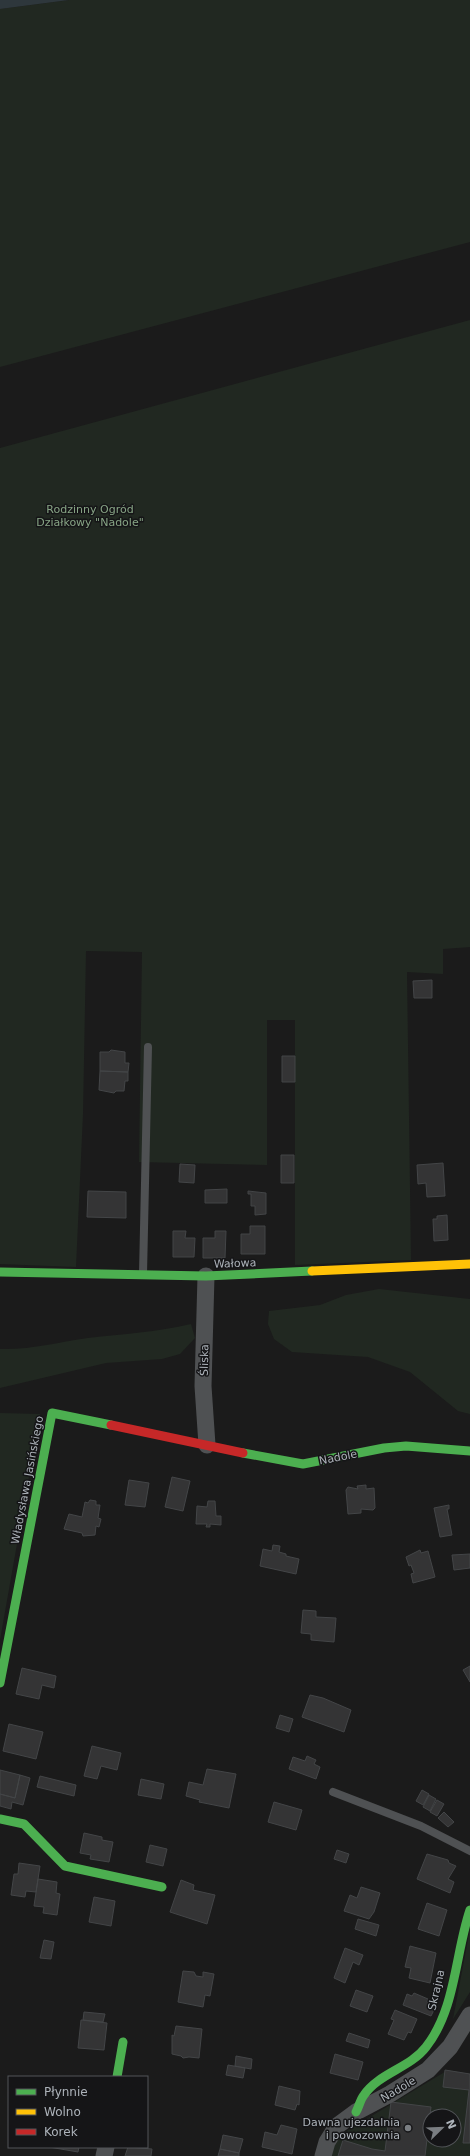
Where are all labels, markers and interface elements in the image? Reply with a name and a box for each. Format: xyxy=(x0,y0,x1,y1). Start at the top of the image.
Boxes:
park label: Rodzinny Ogród Działkowy "Nadole" xyxy=(36,503,144,529)
street label: Wałowa xyxy=(214,1256,256,1271)
street label: Śliska xyxy=(198,1344,211,1376)
street label: Władysława Jasińskiego xyxy=(9,1415,46,1545)
street label: Nadole xyxy=(318,1447,358,1468)
street label: Skrajna xyxy=(425,1968,447,2012)
street label: Nadole xyxy=(378,2074,418,2105)
legend xyxy=(8,2076,148,2148)
text: Płynnie xyxy=(44,2085,88,2099)
text: Wolno xyxy=(44,2105,81,2119)
north arrow xyxy=(422,2108,462,2148)
place label: Dawna ujezdalnia i powozownia xyxy=(302,2116,400,2142)
text: N xyxy=(443,2118,459,2131)
marker: Dawna ujezdalnia i powozownia xyxy=(403,2123,413,2133)
text: Korek xyxy=(44,2125,78,2139)

